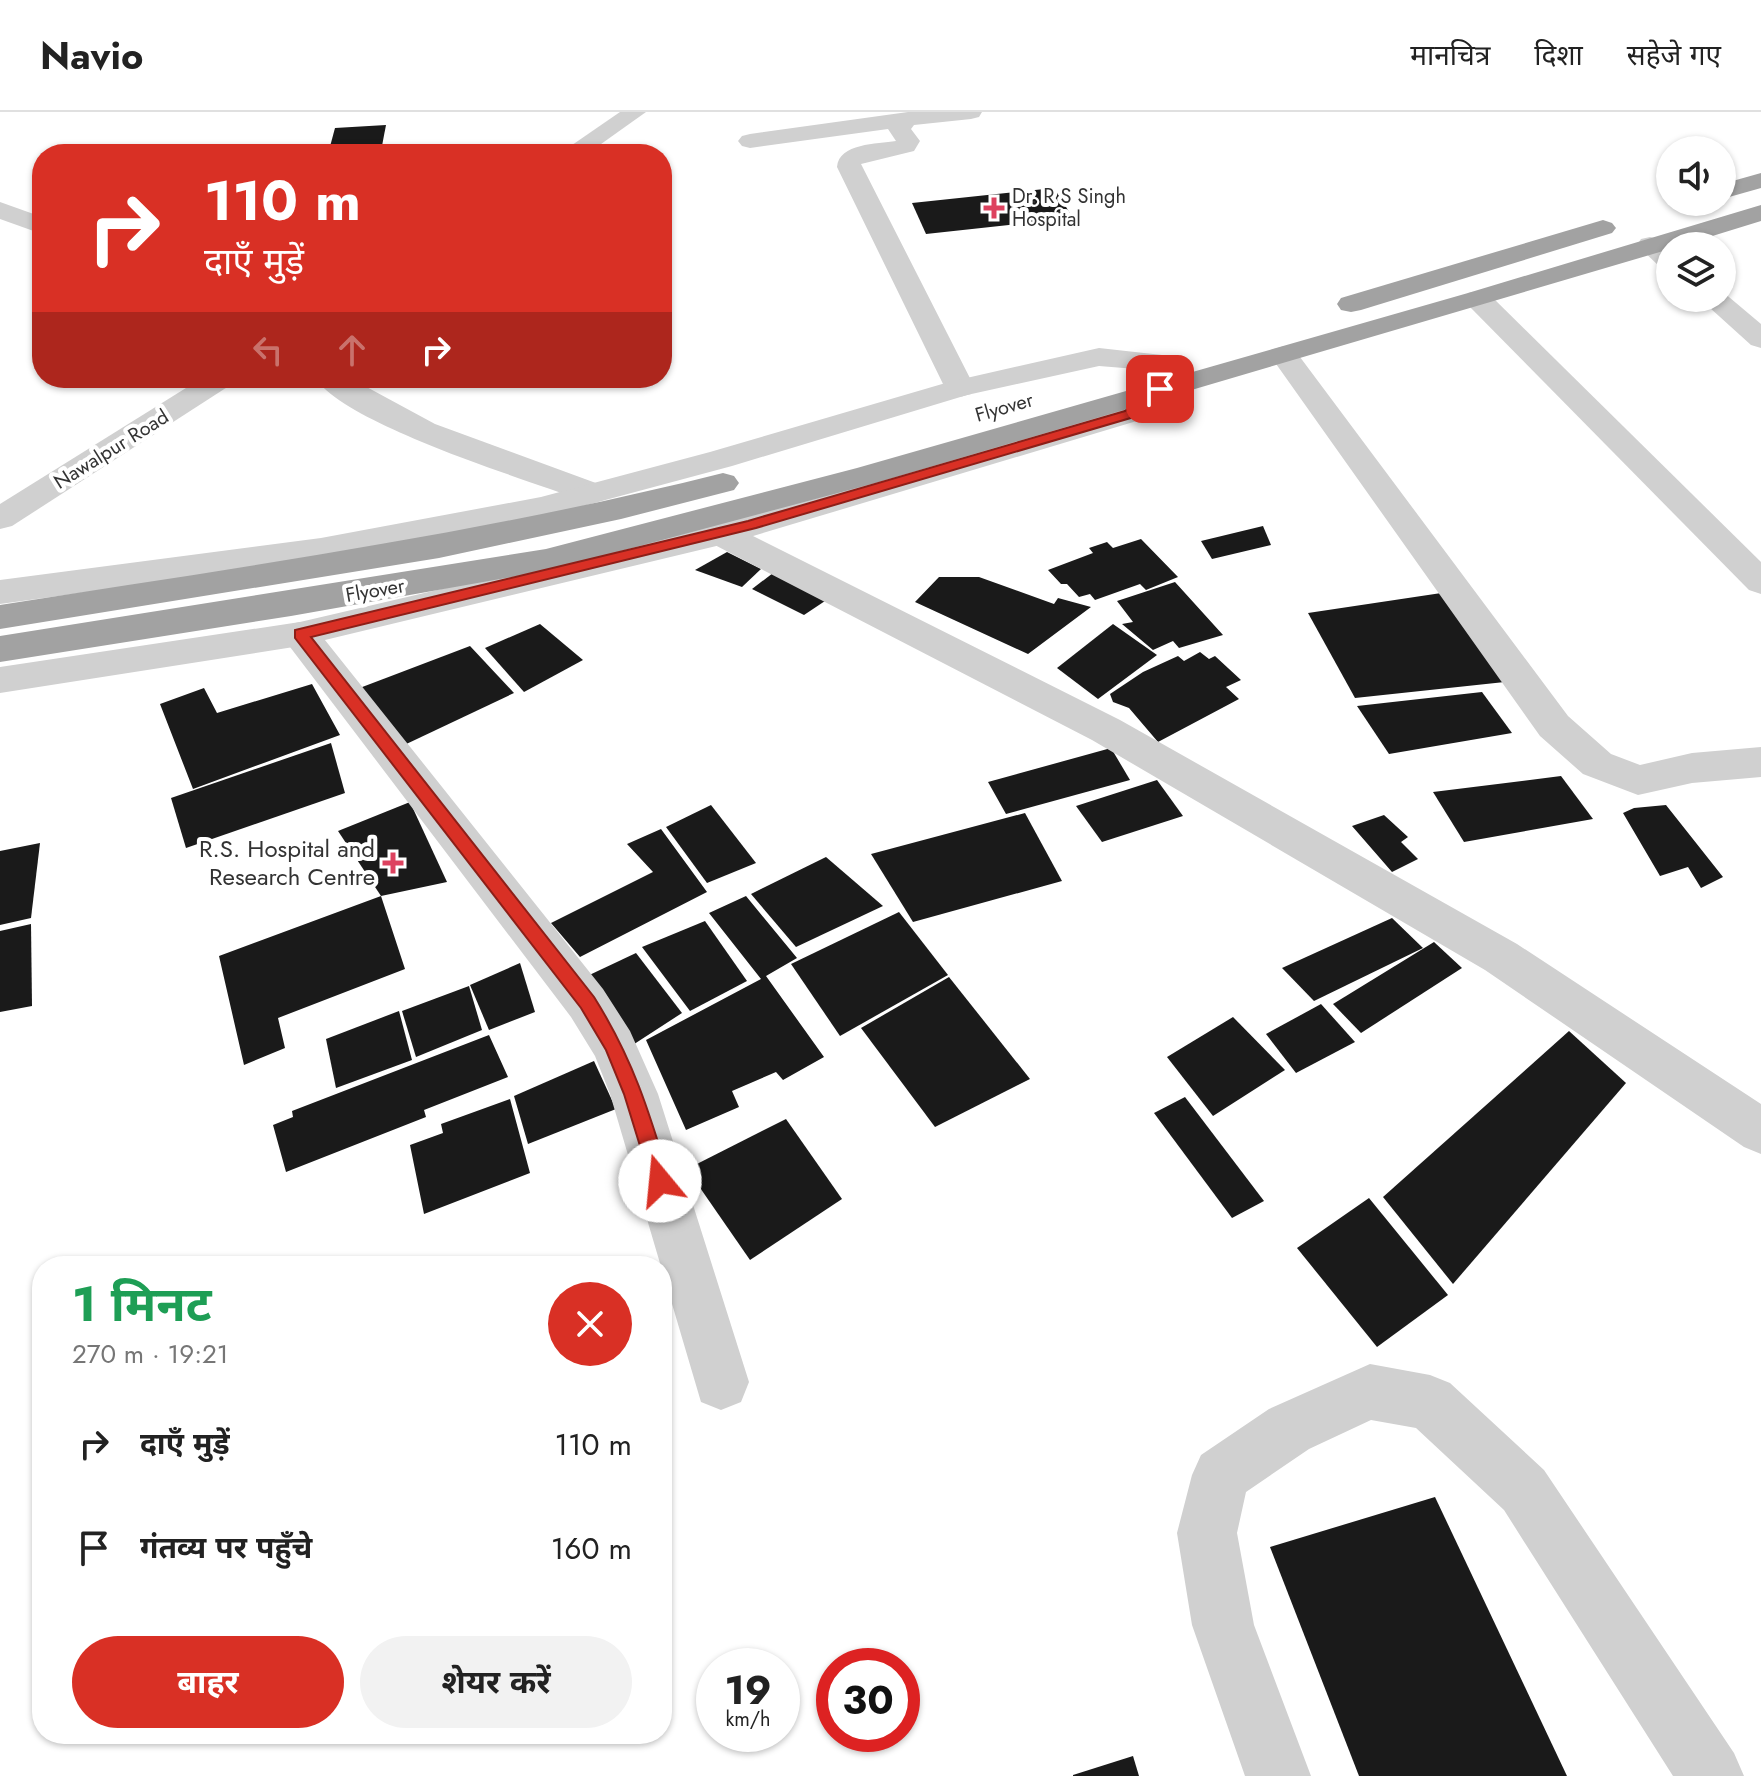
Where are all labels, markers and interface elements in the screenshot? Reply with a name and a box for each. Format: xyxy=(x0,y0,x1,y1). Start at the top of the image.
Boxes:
text: Navio xyxy=(40,28,143,83)
text: मानचित्र xyxy=(1410,35,1490,76)
text: दिशा xyxy=(1534,35,1583,76)
text: सहेजे गए xyxy=(1627,35,1721,76)
map controls xyxy=(1656,136,1736,312)
button: sound xyxy=(1656,136,1736,216)
text: 110 m xyxy=(204,160,361,241)
icon: right xyxy=(72,176,176,280)
place label: Dr. R S Singh Hospital xyxy=(1012,182,1126,234)
marker: Dr. R S Singh Hospital xyxy=(983,197,1005,219)
button: layers xyxy=(1656,232,1736,312)
text: दाएँ मुड़ें xyxy=(204,235,304,287)
icon: left xyxy=(246,328,290,372)
icon: ahead xyxy=(330,328,374,372)
icon: right xyxy=(414,328,458,372)
pin xyxy=(1126,355,1194,423)
icon: arrive xyxy=(1138,367,1182,411)
street label: Flyover xyxy=(972,385,1037,430)
street label: Nawalpur Road xyxy=(48,402,174,496)
street label: Flyover xyxy=(343,571,407,610)
place label: R.S. Hospital and Research Centre xyxy=(199,831,375,894)
marker: R.S. Hospital and Research Centre xyxy=(382,852,404,874)
position arrow xyxy=(618,1139,702,1223)
text: 1 मिनट xyxy=(72,1270,212,1339)
button: close xyxy=(548,1282,632,1366)
text: 270 m · 19:21 xyxy=(72,1335,229,1373)
icon: right xyxy=(72,1422,116,1466)
text: दाएँ मुड़ें xyxy=(140,1422,230,1465)
text: 110 m xyxy=(555,1423,632,1466)
icon: arrive xyxy=(72,1526,116,1570)
text: गंतव्य पर पहुँचे xyxy=(140,1526,312,1569)
text: 160 m xyxy=(551,1527,632,1570)
button: बाहर xyxy=(72,1636,344,1728)
button: शेयर करें xyxy=(360,1636,632,1728)
speed limit sign: 30 xyxy=(816,1648,920,1752)
text: 19 xyxy=(724,1661,772,1719)
text: km/h xyxy=(725,1705,771,1734)

